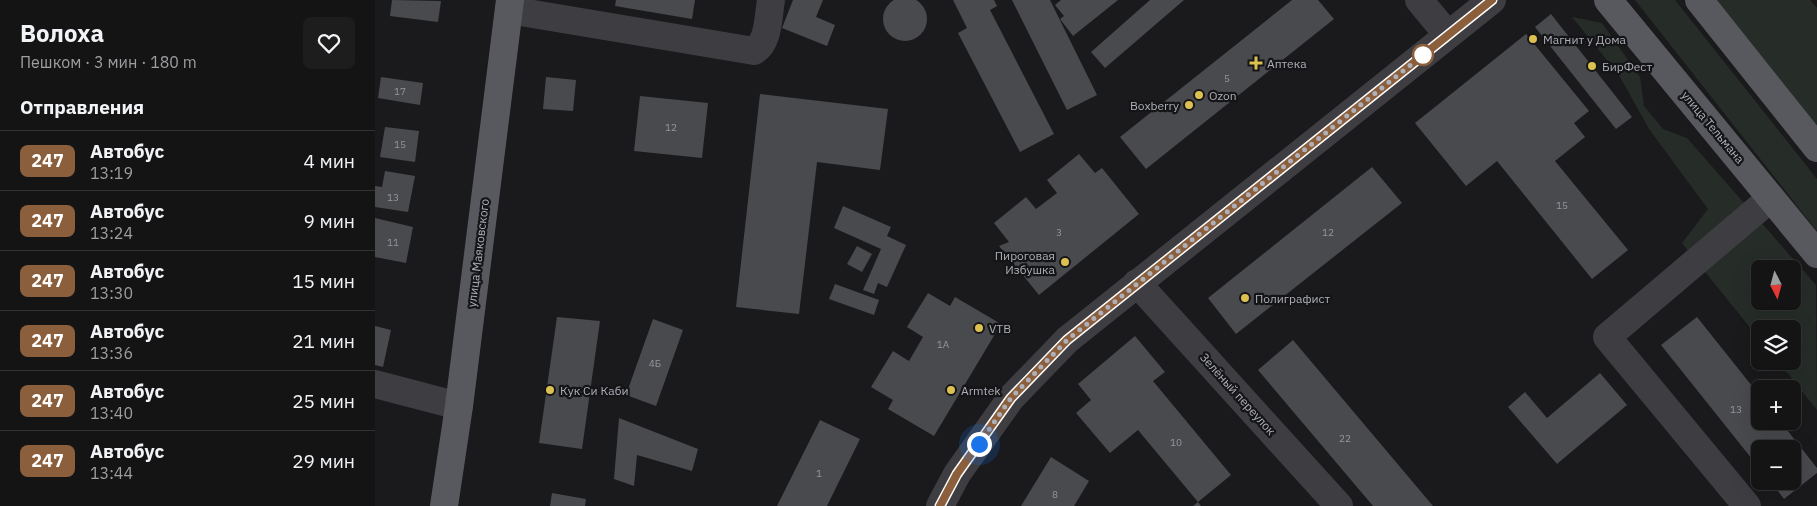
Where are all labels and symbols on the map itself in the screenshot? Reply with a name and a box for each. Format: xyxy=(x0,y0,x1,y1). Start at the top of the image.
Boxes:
place label: Магнит у Дома xyxy=(1543,32,1627,47)
marker: Магнит у Дома xyxy=(1527,33,1539,45)
unlabelled marker xyxy=(1412,44,1434,66)
marker: Аптека xyxy=(1249,56,1263,70)
place label: Аптека xyxy=(1267,56,1307,71)
place label: БирФест xyxy=(1602,59,1652,74)
marker: БирФест xyxy=(1586,60,1598,72)
house number: 5 xyxy=(1224,72,1230,85)
house number: 17 xyxy=(394,85,406,98)
place label: Ozon xyxy=(1209,88,1236,103)
street label: улица Тельмана xyxy=(1678,88,1748,167)
marker: Ozon xyxy=(1193,89,1205,101)
place label: Boxberry xyxy=(1130,98,1179,113)
marker: Boxberry xyxy=(1183,99,1195,111)
house number: 12 xyxy=(665,121,677,134)
house number: 15 xyxy=(394,138,406,151)
house number: 13 xyxy=(387,191,399,204)
street label: улица Маяковского xyxy=(464,198,492,308)
house number: 15 xyxy=(1556,199,1568,212)
house number: 3 xyxy=(1056,226,1062,239)
house number: 12 xyxy=(1322,226,1334,239)
house number: 11 xyxy=(387,236,399,249)
place label: Пироговая Избушка xyxy=(995,248,1056,277)
marker: Пироговая Избушка xyxy=(1059,256,1071,268)
north arrow xyxy=(1751,260,1801,310)
place label: Полиграфист xyxy=(1255,291,1331,306)
marker: Полиграфист xyxy=(1239,292,1251,304)
place label: VTB xyxy=(989,321,1011,336)
marker: VTB xyxy=(973,322,985,334)
house number: 1А xyxy=(937,338,950,351)
street label: Зелёный переулок xyxy=(1197,350,1279,439)
house number: 4Б xyxy=(649,357,661,370)
place label: Кук Си Каби xyxy=(560,383,629,398)
place label: Armtek xyxy=(961,383,1001,398)
marker: Кук Си Каби xyxy=(544,384,556,396)
marker: Armtek xyxy=(945,384,957,396)
house number: 13 xyxy=(1730,403,1742,416)
your location xyxy=(967,432,992,457)
house number: 22 xyxy=(1339,432,1351,445)
house number: 10 xyxy=(1170,436,1182,449)
house number: 1 xyxy=(816,467,822,480)
house number: 8 xyxy=(1052,488,1058,501)

